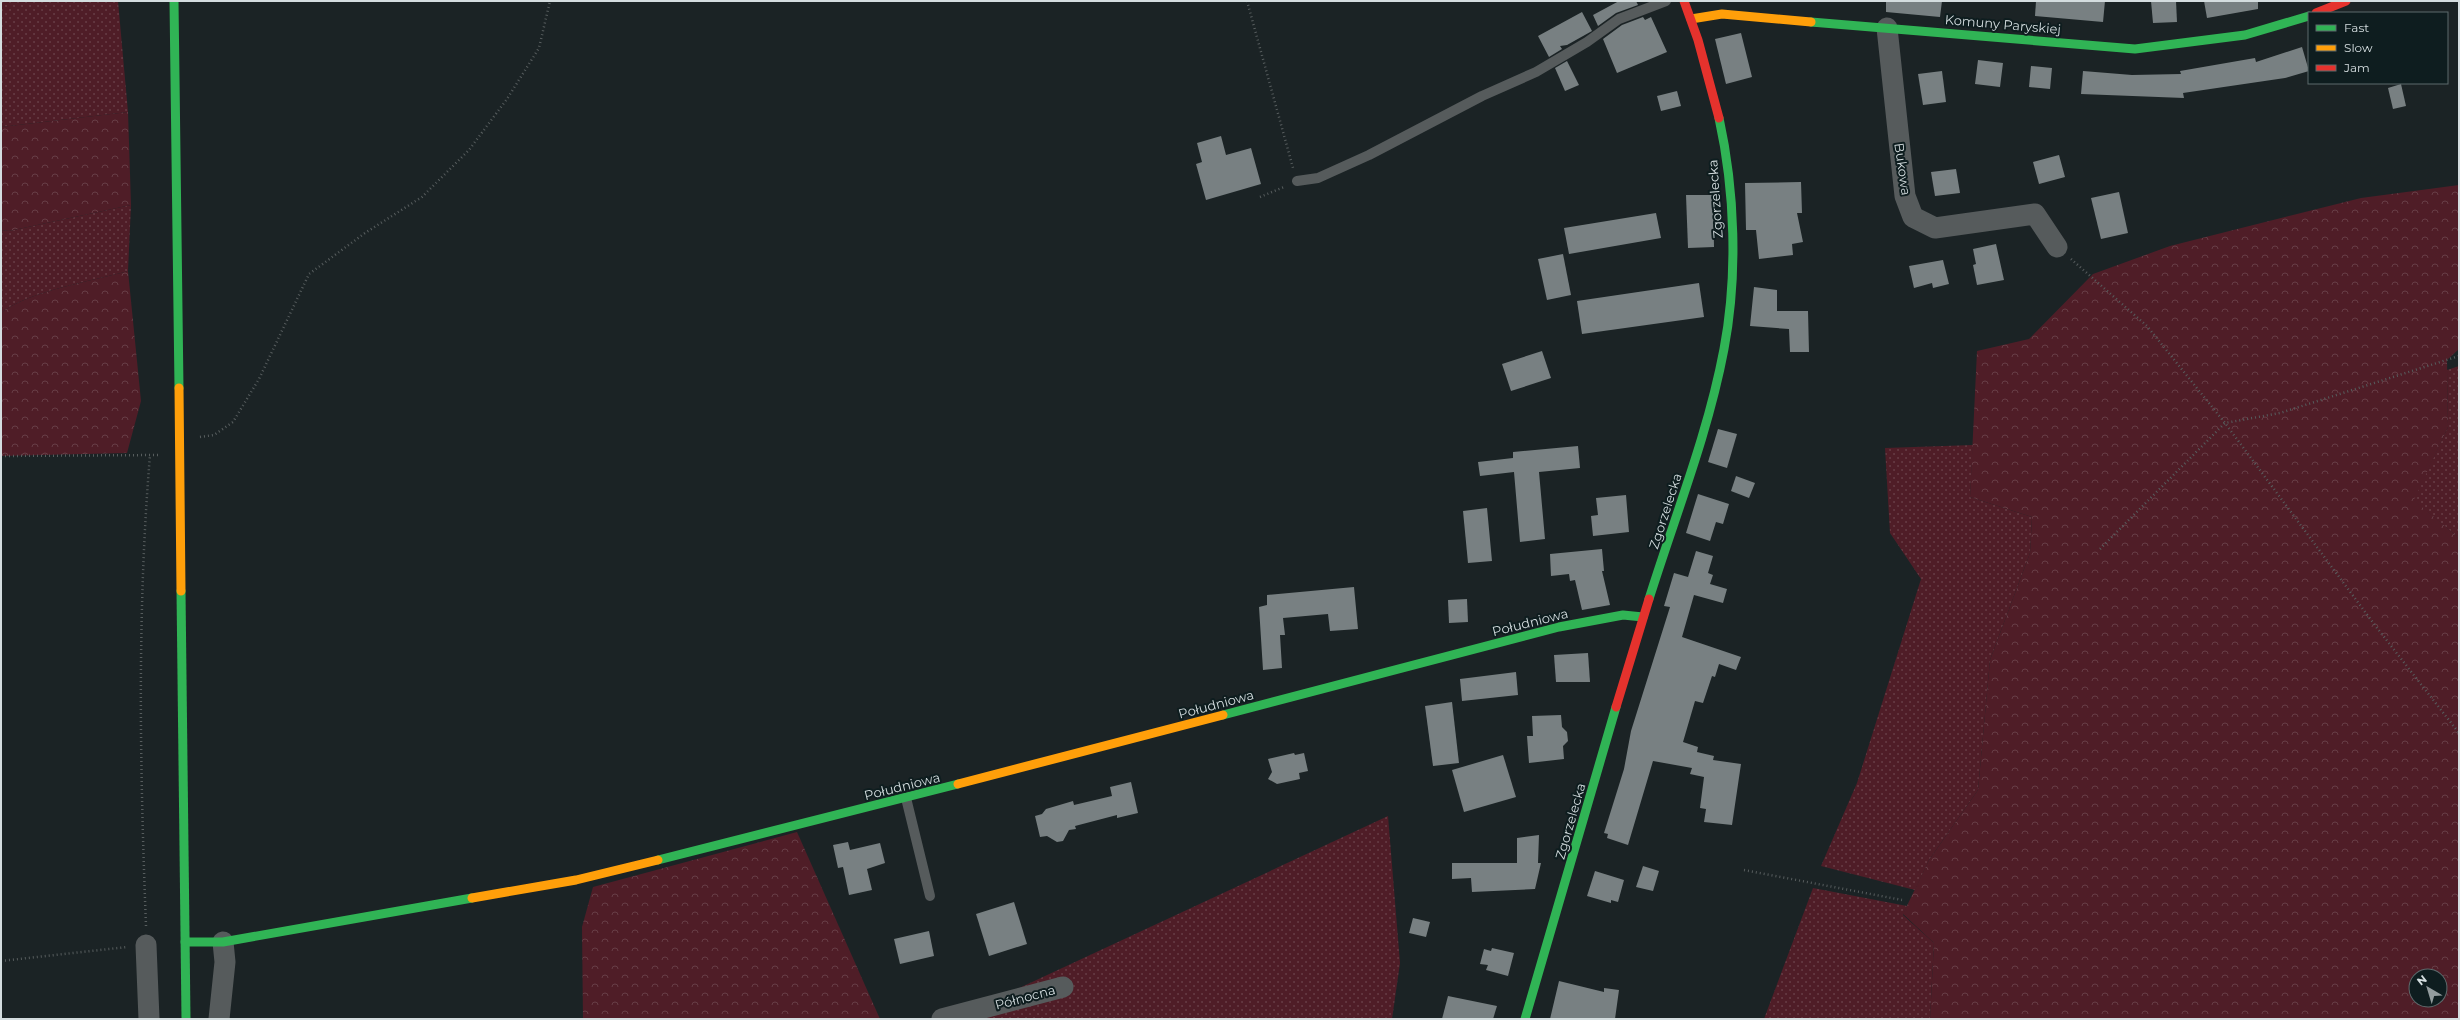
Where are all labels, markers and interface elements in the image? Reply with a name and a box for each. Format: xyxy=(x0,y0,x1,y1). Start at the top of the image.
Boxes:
street label: Komuny Paryskiej xyxy=(1944,11,2062,37)
legend xyxy=(2308,12,2448,84)
text: Fast xyxy=(2344,20,2369,35)
text: Slow xyxy=(2344,40,2373,55)
text: Jam xyxy=(2343,60,2370,75)
street label: Bukowa xyxy=(1891,142,1915,196)
street label: Zgorzelecka xyxy=(1704,159,1726,239)
street label: Zgorzelecka xyxy=(1645,471,1685,551)
street label: Południowa xyxy=(1490,605,1570,639)
street label: Południowa xyxy=(1176,686,1256,722)
street label: Południowa xyxy=(862,769,942,803)
street label: Zgorzelecka xyxy=(1551,781,1589,861)
north arrow xyxy=(2408,968,2448,1008)
text: N xyxy=(2414,972,2430,988)
street label: Północna xyxy=(993,981,1057,1013)

